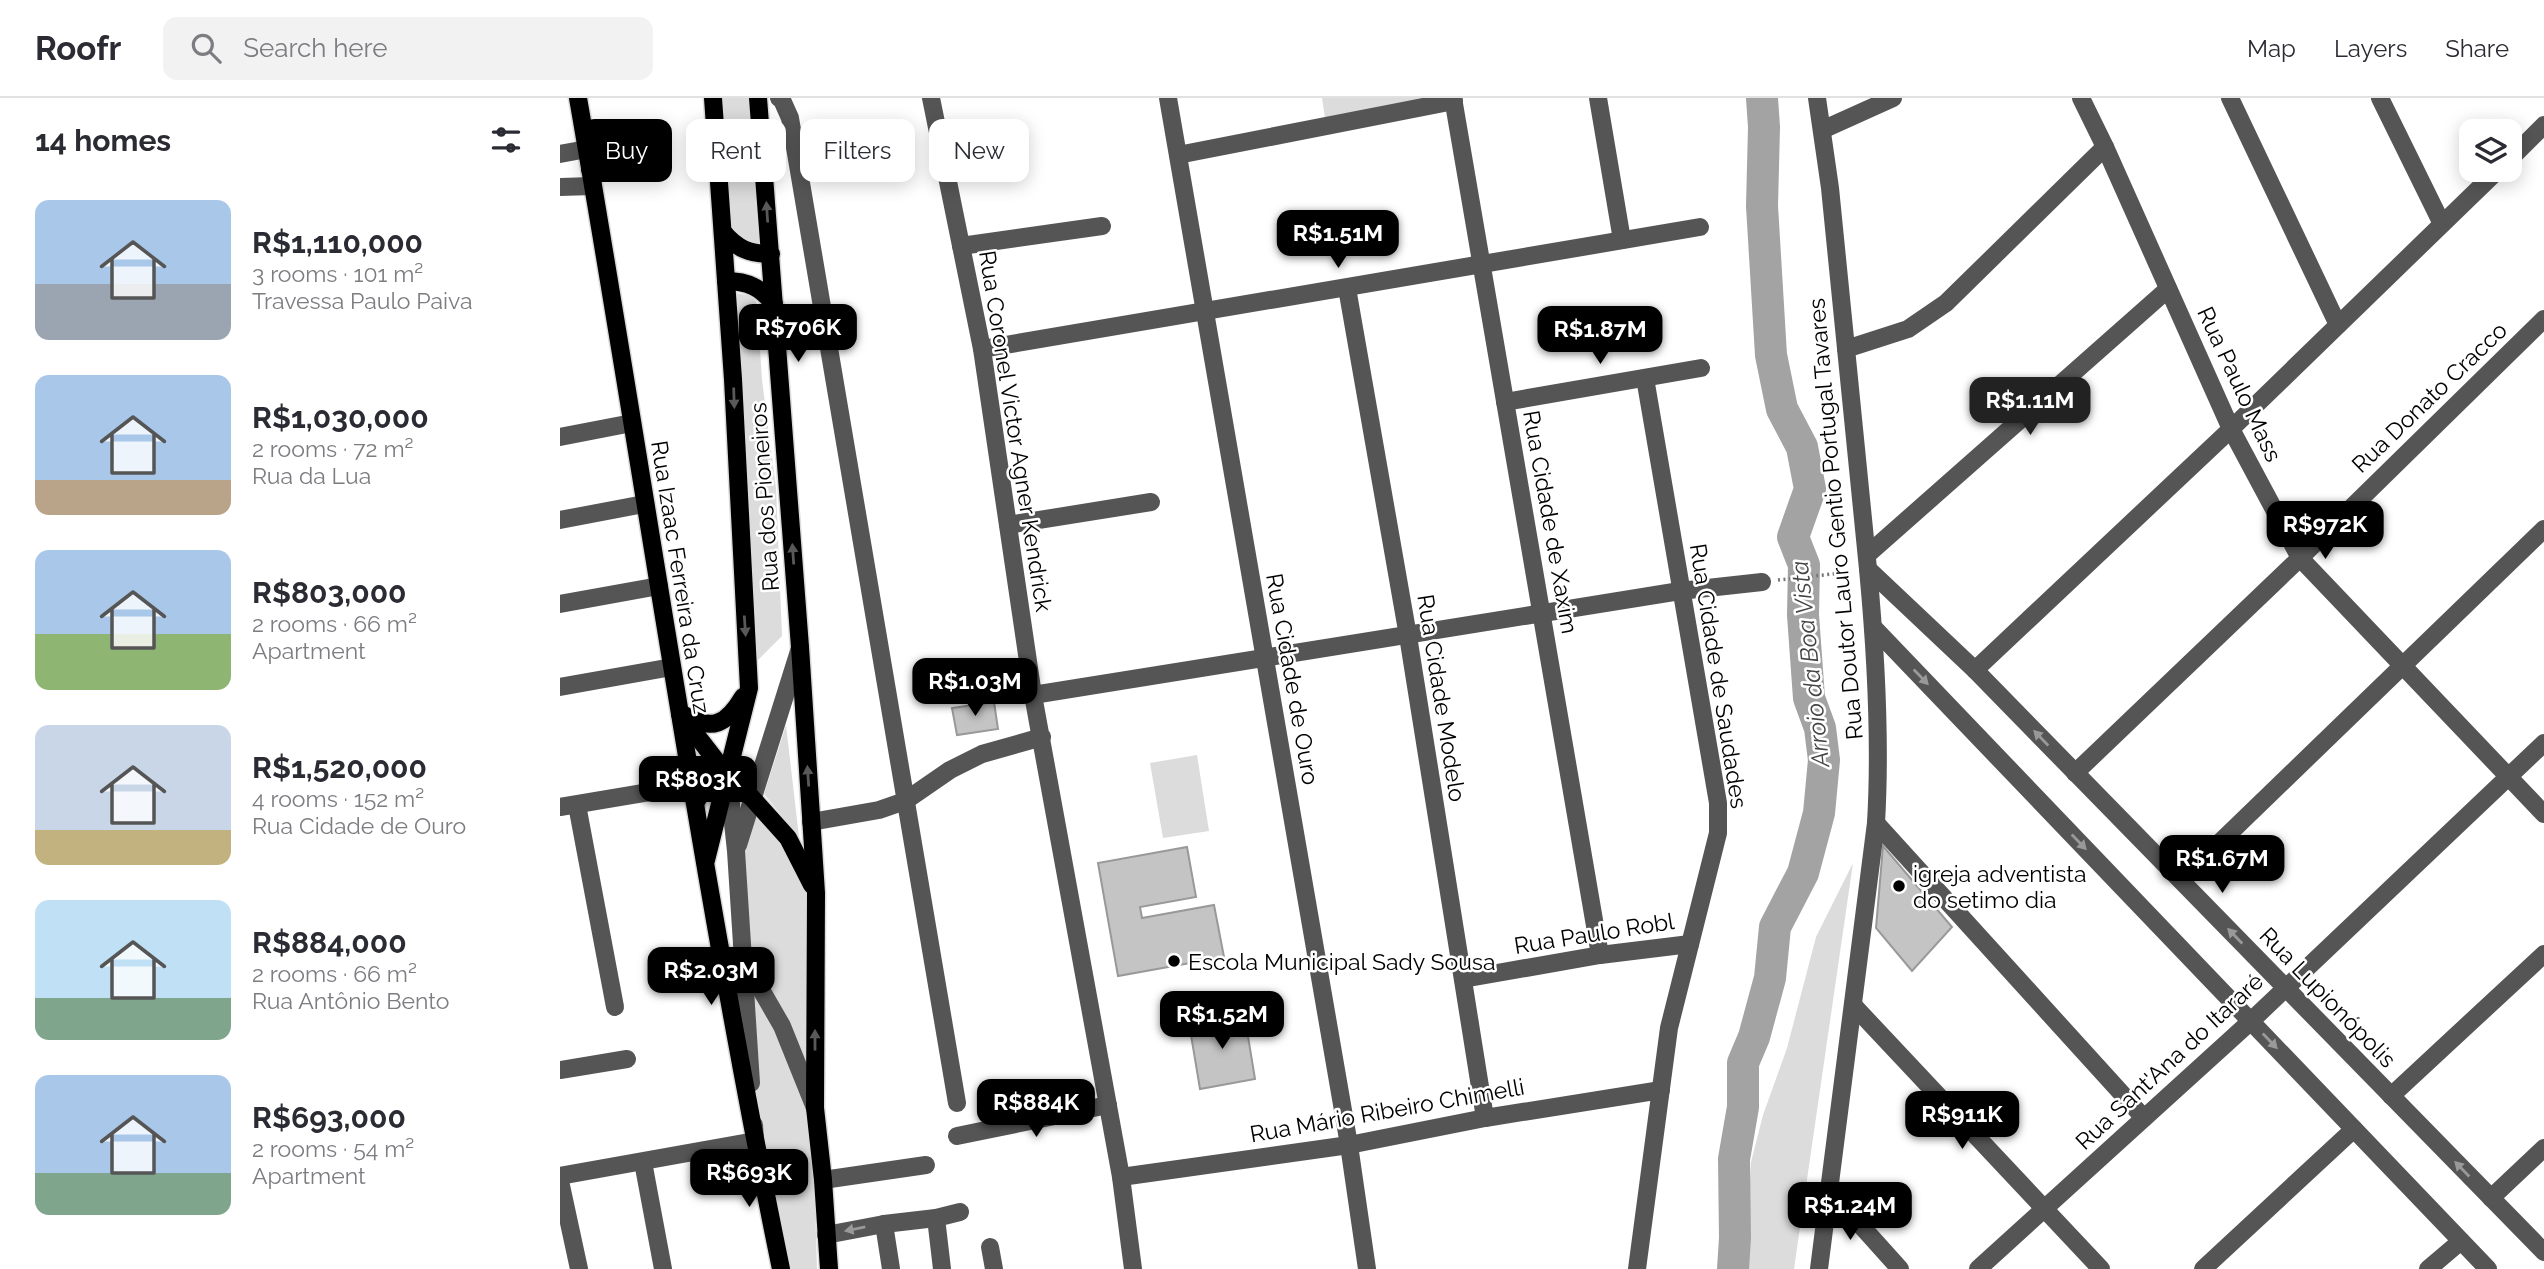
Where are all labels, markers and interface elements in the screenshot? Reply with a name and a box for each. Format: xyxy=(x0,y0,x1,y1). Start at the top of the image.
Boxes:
search box xyxy=(163,17,653,80)
text: Roofr xyxy=(35,29,121,68)
icon: search xyxy=(187,29,225,67)
text: Search here xyxy=(243,33,388,63)
text: Map xyxy=(2247,34,2296,63)
text: Layers xyxy=(2334,34,2407,63)
text: Share xyxy=(2445,34,2509,63)
chip: Buy xyxy=(581,119,672,182)
chip: Rent xyxy=(686,119,786,182)
chip: Filters xyxy=(800,119,915,182)
chip: New xyxy=(929,119,1029,182)
map controls xyxy=(2459,119,2522,182)
button: layers xyxy=(2459,119,2522,182)
icon: filters xyxy=(487,121,525,159)
text: 14 homes xyxy=(35,123,171,158)
one-way arrow xyxy=(761,201,772,223)
pin: R$1.51M xyxy=(1273,211,1403,270)
text: R$1.51M xyxy=(1293,219,1383,246)
text: R$1,110,000 xyxy=(252,225,423,260)
icon: home xyxy=(91,228,175,312)
street label: Rua Coronel Victor Agner Kendrick xyxy=(974,248,1058,614)
text: 3 rooms · 101 m² xyxy=(252,260,423,287)
text: Travessa Paulo Paiva xyxy=(252,287,473,314)
street label: Rua Doutor Lauro Gentio Portugal Tavares xyxy=(1802,297,1868,741)
street label: Rua Paulo Mass xyxy=(2192,302,2288,466)
pin: R$706K xyxy=(741,304,855,364)
pin: R$1.87M xyxy=(1535,306,1665,366)
text: R$706K xyxy=(755,313,841,340)
text: R$1.87M xyxy=(1553,315,1647,342)
street label: Rua Donato Cracco xyxy=(2346,316,2512,478)
pin: R$1.11M xyxy=(1965,378,2095,437)
text: R$1.11M xyxy=(1985,386,2075,413)
one-way arrow xyxy=(728,388,739,410)
text: R$1,030,000 xyxy=(252,400,429,435)
street label: Rua dos Pioneiros xyxy=(744,402,784,592)
icon: home xyxy=(91,403,175,487)
street label: Rua Cidade de Xaxim xyxy=(1518,408,1584,636)
text: 2 rooms · 72 m² xyxy=(252,435,413,462)
street label: Rua Izaac Ferreira da Cruz xyxy=(646,439,716,715)
text: Rua da Lua xyxy=(252,462,371,489)
pin: R$972K xyxy=(2268,502,2382,561)
text: R$972K xyxy=(2283,510,2367,537)
street label: Rua Cidade de Saudades xyxy=(1685,542,1753,810)
one-way arrow xyxy=(787,543,798,565)
water label: Arroio da Boa Vista xyxy=(1785,559,1835,771)
street label: Rua Cidade de Ouro xyxy=(1261,571,1325,787)
text: R$803,000 xyxy=(252,575,406,610)
icon: home xyxy=(91,578,175,662)
street label: Rua Cidade Modelo xyxy=(1412,592,1472,804)
text: 2 rooms · 66 m² xyxy=(252,610,417,637)
one-way arrow xyxy=(740,615,751,637)
text: Apartment xyxy=(252,637,366,664)
pin: R$1.03M xyxy=(910,658,1040,718)
text: R$1.03M xyxy=(928,667,1022,694)
one-way arrow xyxy=(1913,669,1930,686)
one-way arrow xyxy=(2034,730,2050,747)
text: R$1,520,000 xyxy=(252,750,427,785)
icon: home xyxy=(91,753,175,837)
pin: R$803K xyxy=(641,756,755,816)
text: R$803K xyxy=(655,765,741,792)
one-way arrow xyxy=(803,765,814,787)
text: 4 rooms · 152 m² xyxy=(252,785,424,812)
text: Rua Cidade de Ouro xyxy=(252,812,466,839)
one-way arrow xyxy=(2070,833,2087,850)
pin: R$1.67M xyxy=(2157,836,2287,895)
text: R$1.67M xyxy=(2175,844,2269,871)
place label: igreja adventista do setimo dia xyxy=(1913,860,2087,913)
marker: igreja adventista do setimo dia xyxy=(1891,878,1907,894)
street label: Rua Paulo Robl xyxy=(1512,907,1677,959)
street label: Rua Lupionópolis xyxy=(2254,921,2402,1073)
text: R$884,000 xyxy=(252,925,407,960)
icon: home xyxy=(91,928,175,1012)
one-way arrow xyxy=(2227,928,2243,945)
pin: R$2.03M xyxy=(646,948,776,1007)
place label: Escola Municipal Sady Sousa xyxy=(1188,948,1495,975)
marker: Escola Municipal Sady Sousa xyxy=(1166,953,1182,969)
text: R$2.03M xyxy=(664,956,758,983)
text: 2 rooms · 66 m² xyxy=(252,960,417,987)
street label: Rua Sant'Ana do Itararé xyxy=(2070,967,2268,1155)
text: Rua Antônio Bento xyxy=(252,987,450,1014)
pin: R$1.52M xyxy=(1157,992,1287,1051)
text: R$1.52M xyxy=(1176,1000,1268,1027)
one-way arrow xyxy=(809,1029,821,1051)
one-way arrow xyxy=(2261,1032,2277,1049)
street label: Rua Mário Ribeiro Chimelli xyxy=(1248,1073,1526,1147)
pin: R$884K xyxy=(979,1080,1093,1139)
text: R$884K xyxy=(993,1088,1079,1115)
pin: R$911K xyxy=(1905,1091,2019,1151)
text: R$693,000 xyxy=(252,1100,406,1135)
text: R$911K xyxy=(1921,1100,2003,1127)
icon: home xyxy=(91,1103,175,1187)
text: 2 rooms · 54 m² xyxy=(252,1135,414,1162)
pin: R$693K xyxy=(692,1150,806,1209)
text: R$693K xyxy=(706,1158,792,1185)
one-way arrow xyxy=(2454,1160,2471,1177)
text: Apartment xyxy=(252,1162,366,1189)
pin: R$1.24M xyxy=(1785,1182,1915,1242)
text: R$1.24M xyxy=(1804,1191,1896,1218)
one-way arrow xyxy=(844,1224,866,1235)

